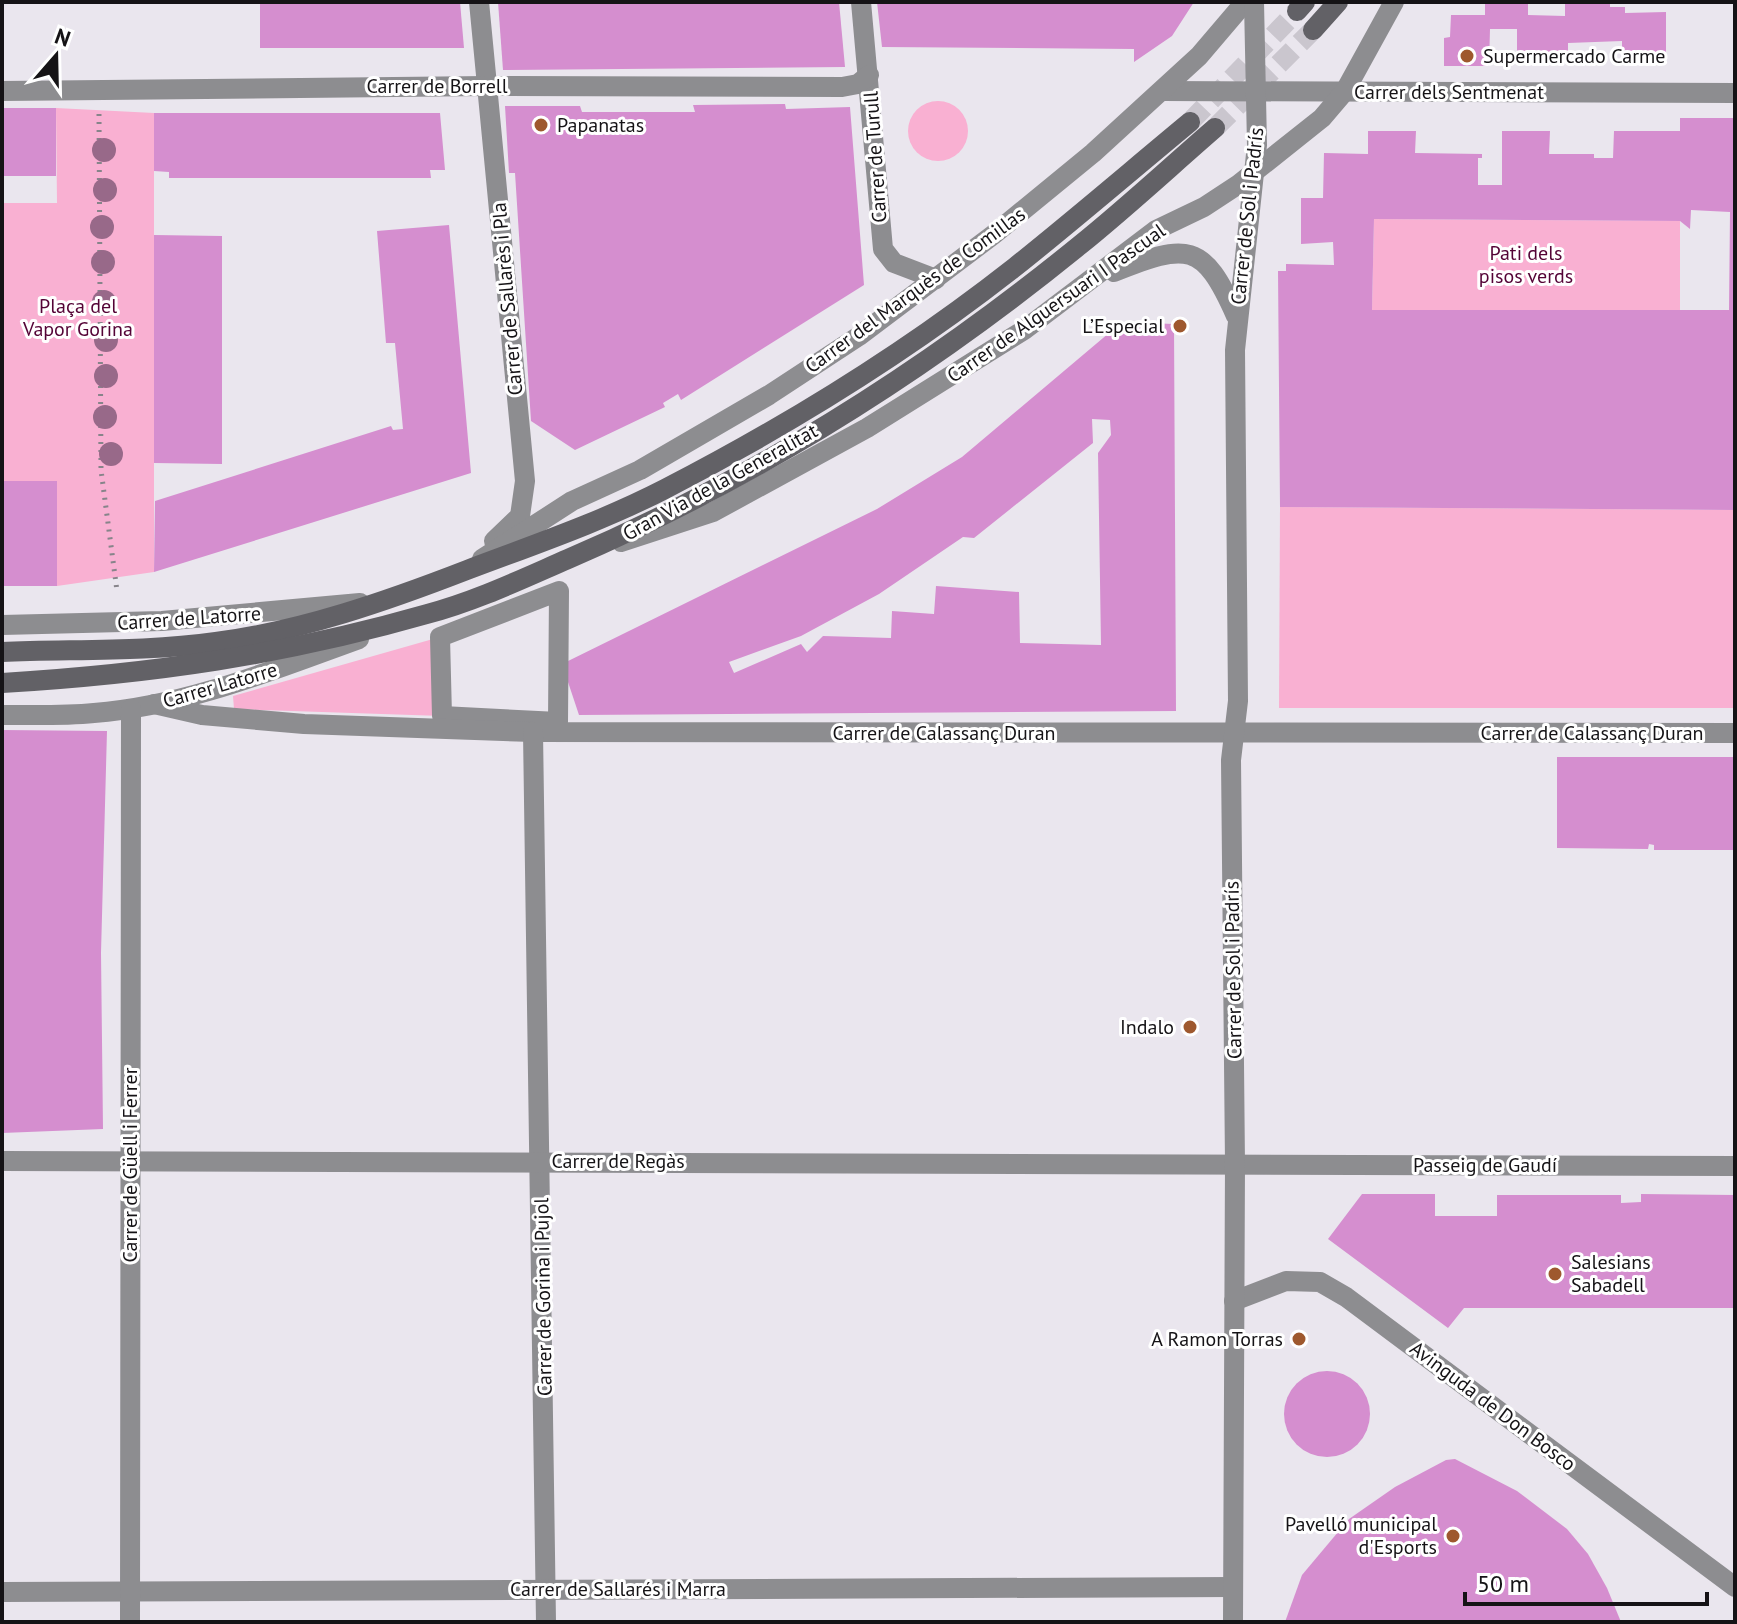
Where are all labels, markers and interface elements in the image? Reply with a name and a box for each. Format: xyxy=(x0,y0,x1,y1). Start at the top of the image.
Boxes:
north arrow xyxy=(16,16,96,96)
text: N xyxy=(51,22,74,53)
place label: Supermercado Carme xyxy=(1483,43,1665,69)
marker: Supermercado Carme xyxy=(1458,47,1476,65)
street label: Carrer de Borrell xyxy=(367,73,508,99)
street label: Carrer dels Sentmenat xyxy=(1354,79,1544,105)
street label: Carrer de Turull xyxy=(857,90,893,224)
place label: Papanatas xyxy=(557,112,644,138)
marker: Papanatas xyxy=(532,116,550,134)
street label: Carrer de Sol i Padrís xyxy=(1225,126,1269,306)
street label: Carrer de Sallarès i Pla xyxy=(486,201,528,397)
street label: Carrer del Marquès de Comillas xyxy=(800,201,1030,379)
street label: Carrer de Alguersuari I Pascual xyxy=(942,217,1170,388)
park label: Pati dels pisos verds xyxy=(1479,240,1573,289)
park label: Plaça del Vapor Gorina xyxy=(22,293,133,342)
place label: L’Especial xyxy=(1082,313,1164,339)
marker: L’Especial xyxy=(1171,317,1189,335)
street label: Gran Via de la Generalitat xyxy=(618,417,822,546)
street label: Carrer de Latorre xyxy=(116,600,262,636)
street label: Carrer Latorre xyxy=(160,656,280,714)
street label: Carrer de Calassanç Duran xyxy=(832,720,1056,746)
street label: Carrer de Calassanç Duran xyxy=(1480,720,1704,746)
street label: Carrer de Sol i Padrís xyxy=(1218,881,1248,1059)
place label: Indalo xyxy=(1120,1014,1174,1040)
marker: Indalo xyxy=(1181,1018,1199,1036)
street label: Carrer de Güell i Ferrer xyxy=(117,1067,143,1263)
street label: Carrer de Regàs xyxy=(551,1148,685,1174)
street label: Passeig de Gaudí xyxy=(1413,1152,1557,1178)
street label: Carrer de Gorina i Pujol xyxy=(528,1197,558,1396)
place label: Salesians Sabadell xyxy=(1571,1249,1651,1298)
marker: Salesians Sabadell xyxy=(1546,1265,1564,1283)
place label: A Ramon Torras xyxy=(1151,1326,1283,1352)
marker: A Ramon Torras xyxy=(1290,1330,1308,1348)
street label: Avinguda de Don Bosco xyxy=(1405,1335,1581,1477)
place label: Pavelló municipal d'Esports xyxy=(1285,1511,1437,1560)
marker: Pavelló municipal d'Esports xyxy=(1444,1527,1462,1545)
scale bar xyxy=(1465,1556,1707,1606)
text: 50 m xyxy=(1477,1568,1529,1599)
street label: Carrer de Sallarés i Marra xyxy=(510,1576,726,1602)

